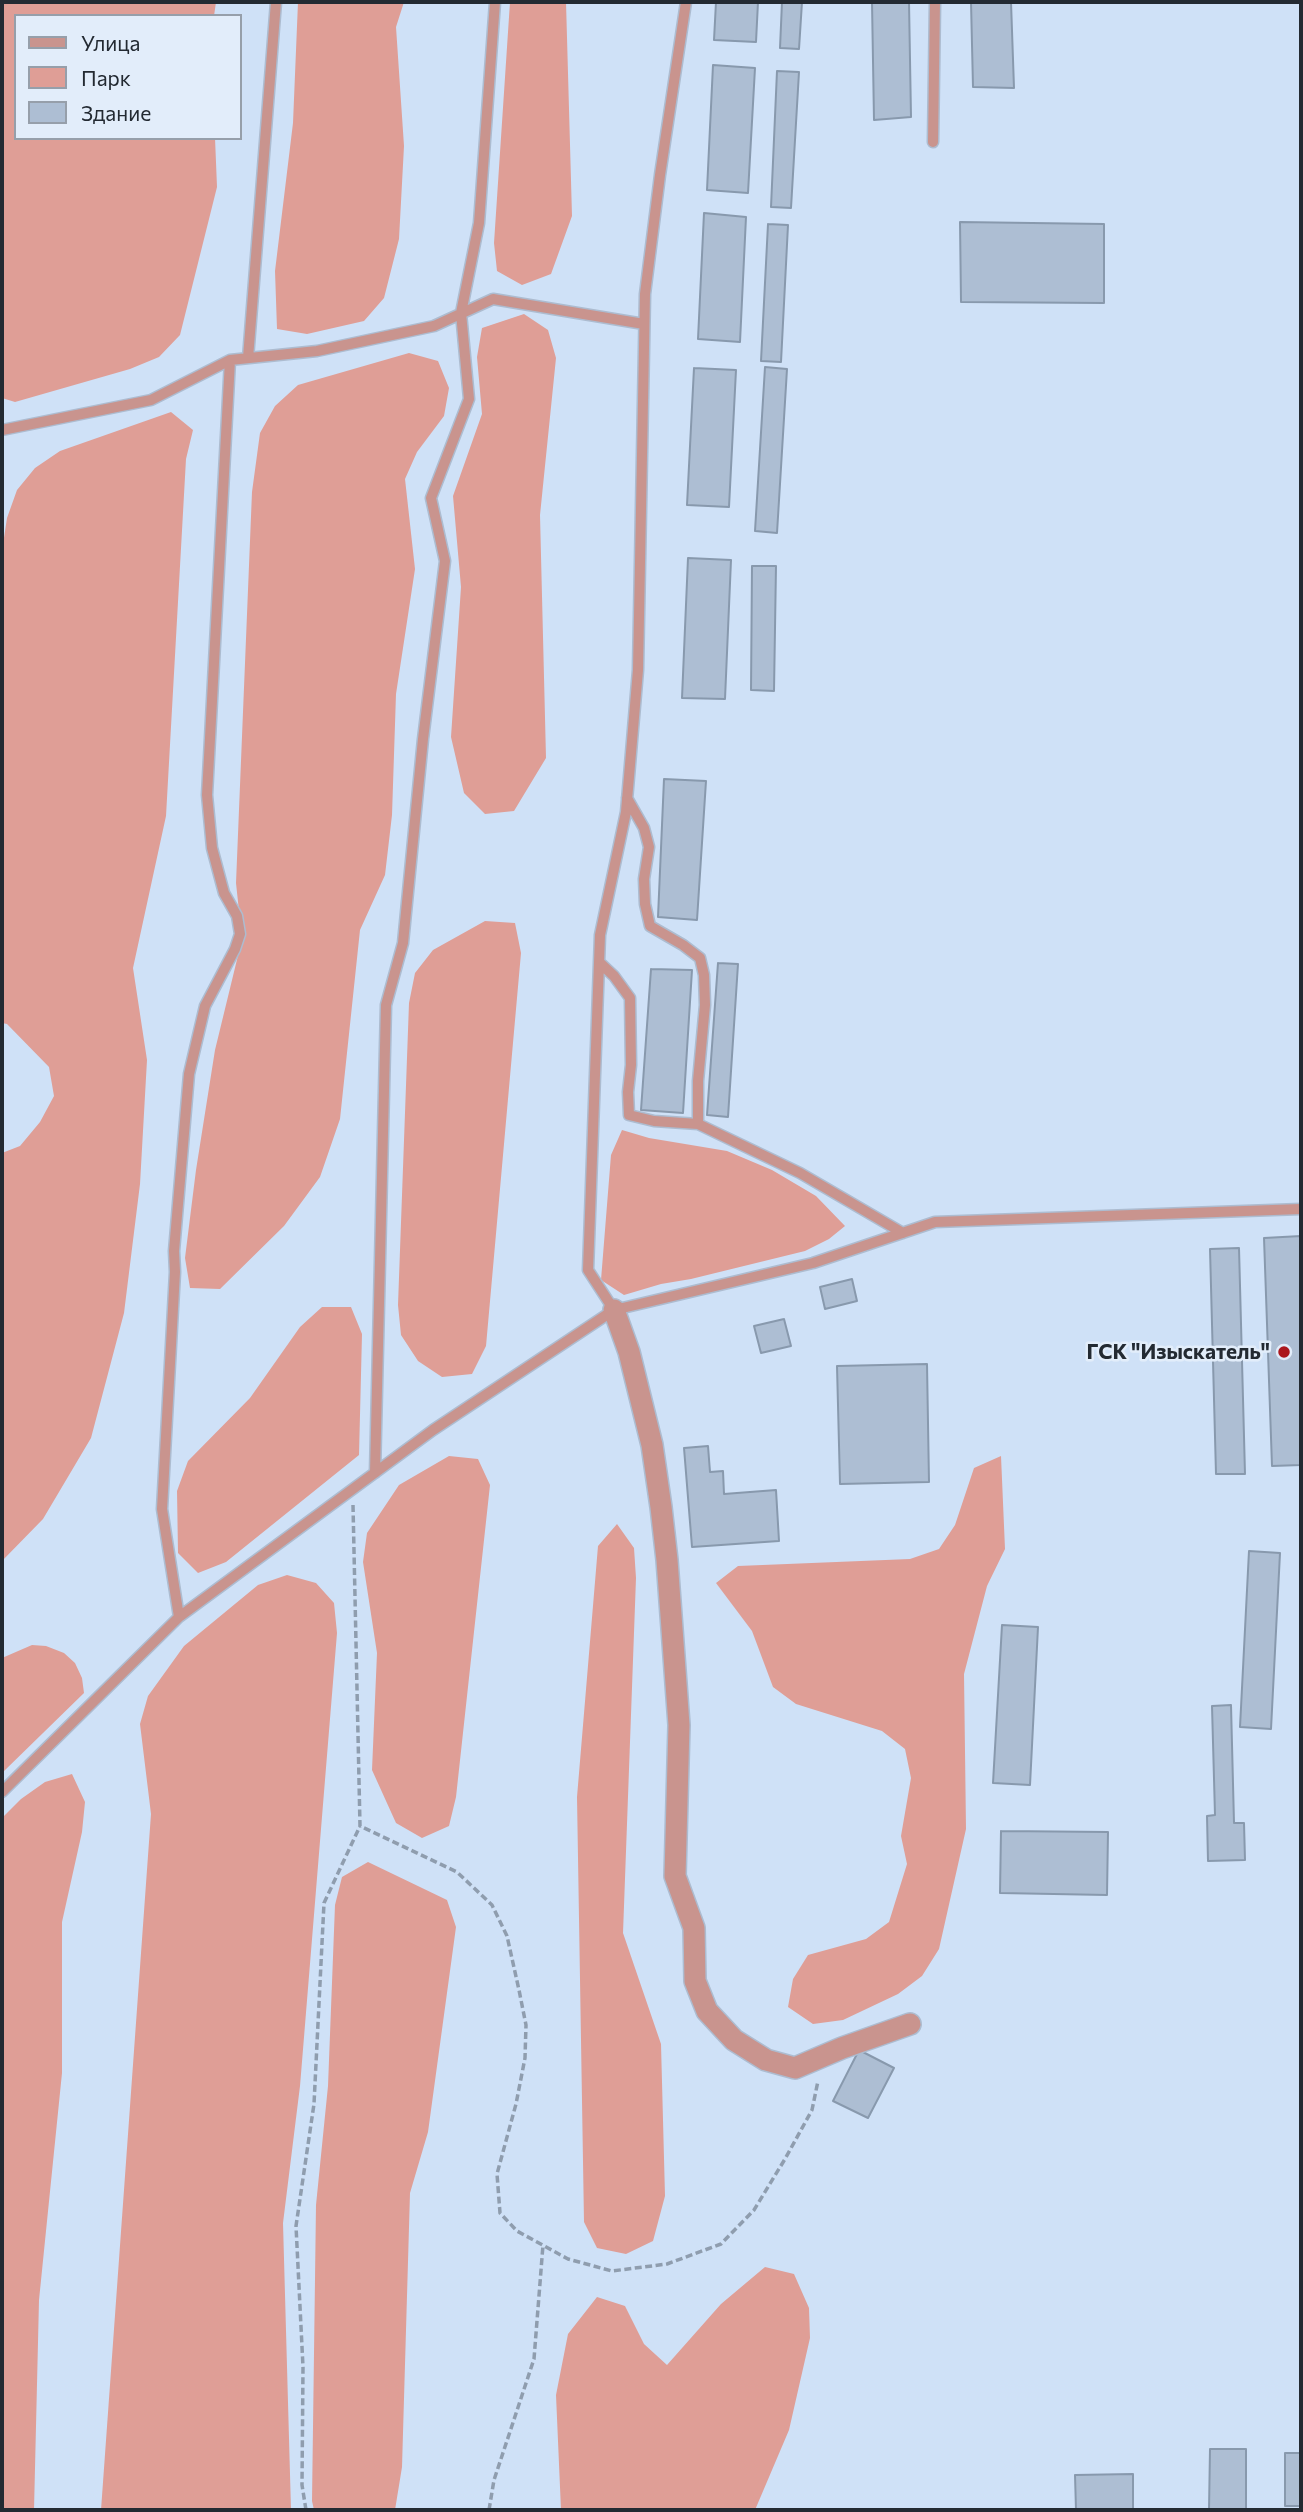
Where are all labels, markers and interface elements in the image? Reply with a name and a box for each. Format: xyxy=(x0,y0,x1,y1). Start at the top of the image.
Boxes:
legend xyxy=(14,14,242,140)
text: Улица xyxy=(81,30,140,55)
text: Парк xyxy=(81,65,131,90)
text: Здание xyxy=(81,100,151,125)
place label: ГСК "Изыскатель" xyxy=(1087,1339,1270,1365)
marker: ГСК "Изыскатель" xyxy=(1276,1344,1292,1360)

